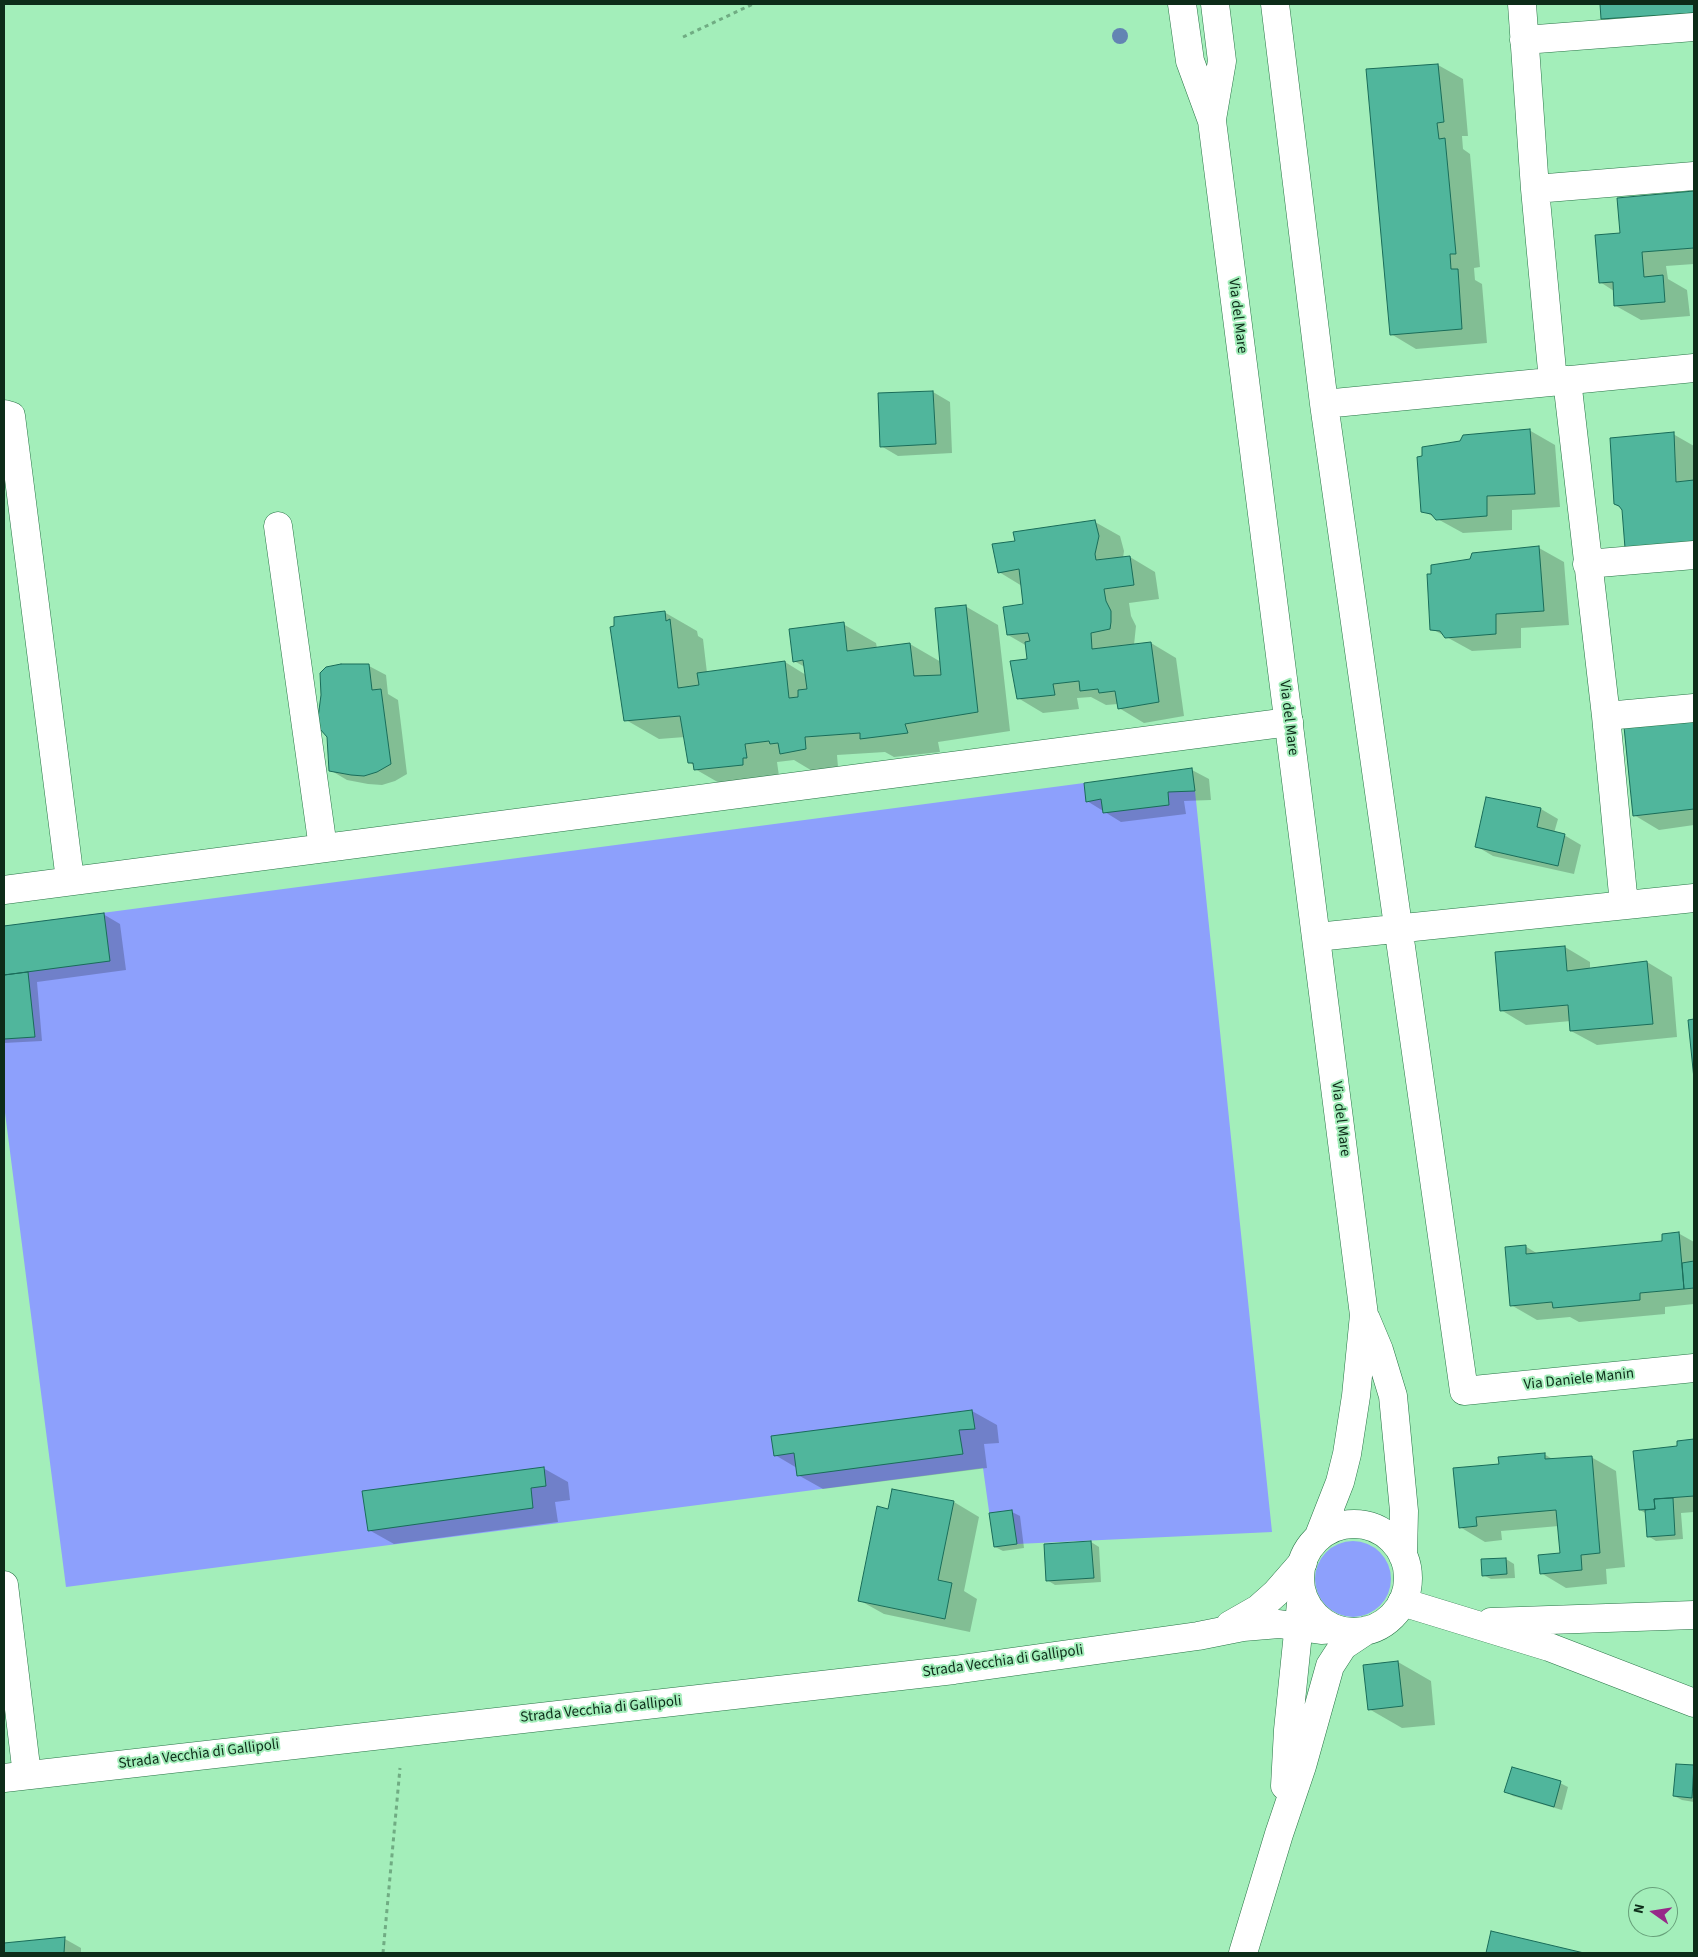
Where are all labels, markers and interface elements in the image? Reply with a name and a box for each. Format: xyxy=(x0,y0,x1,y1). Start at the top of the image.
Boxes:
street label: Via del Mare xyxy=(1223,277,1251,355)
street label: Via del Mare xyxy=(1274,679,1302,757)
street label: Via del Mare xyxy=(1326,1080,1354,1158)
street label: Via Daniele Manin xyxy=(1523,1365,1635,1395)
street label: Strada Vecchia di Gallipoli xyxy=(922,1642,1084,1682)
street label: Strada Vecchia di Gallipoli xyxy=(520,1693,682,1727)
street label: Strada Vecchia di Gallipoli xyxy=(118,1736,280,1774)
north arrow xyxy=(1628,1887,1678,1937)
text: N xyxy=(1629,1902,1650,1916)

